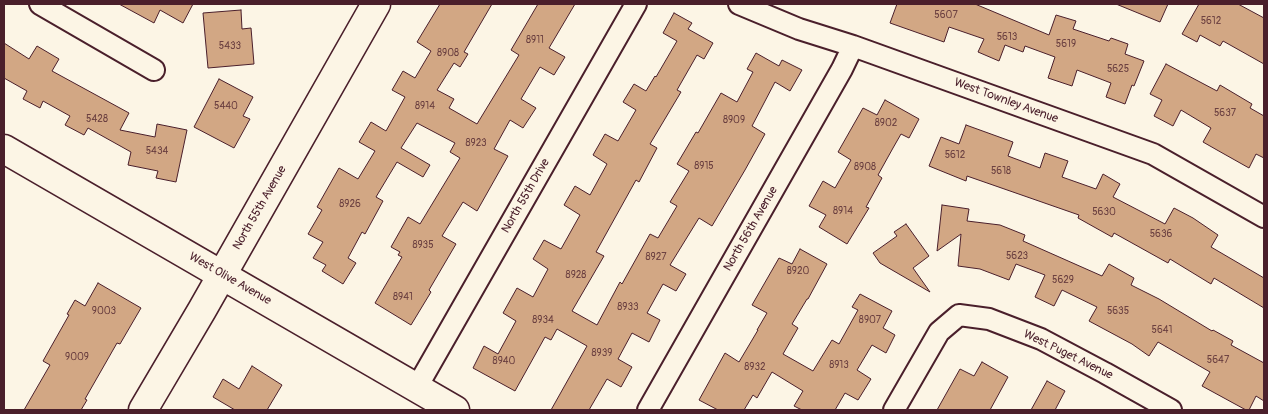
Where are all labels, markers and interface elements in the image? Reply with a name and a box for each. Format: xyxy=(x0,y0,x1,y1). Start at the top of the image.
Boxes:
house number: 5607 xyxy=(934,9,958,21)
house number: 5612 xyxy=(1201,15,1221,27)
house number: 5613 xyxy=(997,31,1017,43)
house number: 8911 xyxy=(526,34,544,46)
house number: 5619 xyxy=(1056,38,1076,50)
house number: 5433 xyxy=(219,40,241,52)
house number: 8908 xyxy=(437,47,459,59)
house number: 5625 xyxy=(1107,63,1129,75)
street label: West Townley Avenue xyxy=(952,75,1060,127)
house number: 5440 xyxy=(214,100,238,112)
house number: 8914 xyxy=(415,100,435,112)
house number: 5637 xyxy=(1214,107,1236,119)
house number: 5428 xyxy=(86,113,108,125)
house number: 8909 xyxy=(723,114,745,126)
house number: 8902 xyxy=(875,117,897,129)
house number: 8923 xyxy=(465,137,487,149)
house number: 5434 xyxy=(146,145,168,157)
house number: 5612 xyxy=(945,149,965,161)
street label: North 55th Drive xyxy=(499,156,553,236)
house number: 8915 xyxy=(694,160,714,172)
house number: 8908 xyxy=(854,161,876,173)
street label: North 55th Avenue xyxy=(230,163,290,253)
house number: 5618 xyxy=(991,165,1011,177)
street label: North 56th Avenue xyxy=(721,184,781,274)
house number: 8926 xyxy=(339,198,361,210)
house number: 8914 xyxy=(833,205,853,217)
house number: 5630 xyxy=(1092,206,1116,218)
house number: 5636 xyxy=(1150,228,1172,240)
house number: 8935 xyxy=(412,239,434,251)
street label: West Olive Avenue xyxy=(186,250,274,308)
house number: 5623 xyxy=(1006,250,1028,262)
house number: 8927 xyxy=(645,251,667,263)
house number: 8920 xyxy=(787,265,809,277)
house number: 8928 xyxy=(566,269,586,281)
house number: 5629 xyxy=(1052,274,1074,286)
house number: 8941 xyxy=(393,291,413,303)
house number: 8933 xyxy=(617,301,639,313)
house number: 9003 xyxy=(92,305,116,317)
house number: 5635 xyxy=(1107,305,1129,317)
house number: 8934 xyxy=(532,314,554,326)
house number: 8907 xyxy=(859,314,881,326)
house number: 5641 xyxy=(1152,324,1172,336)
street label: West Puget Avenue xyxy=(1021,327,1115,383)
house number: 8939 xyxy=(592,347,612,359)
house number: 9009 xyxy=(65,351,89,363)
house number: 5647 xyxy=(1207,354,1229,366)
house number: 8940 xyxy=(493,355,515,367)
house number: 8913 xyxy=(829,359,849,371)
house number: 8932 xyxy=(744,361,766,373)

